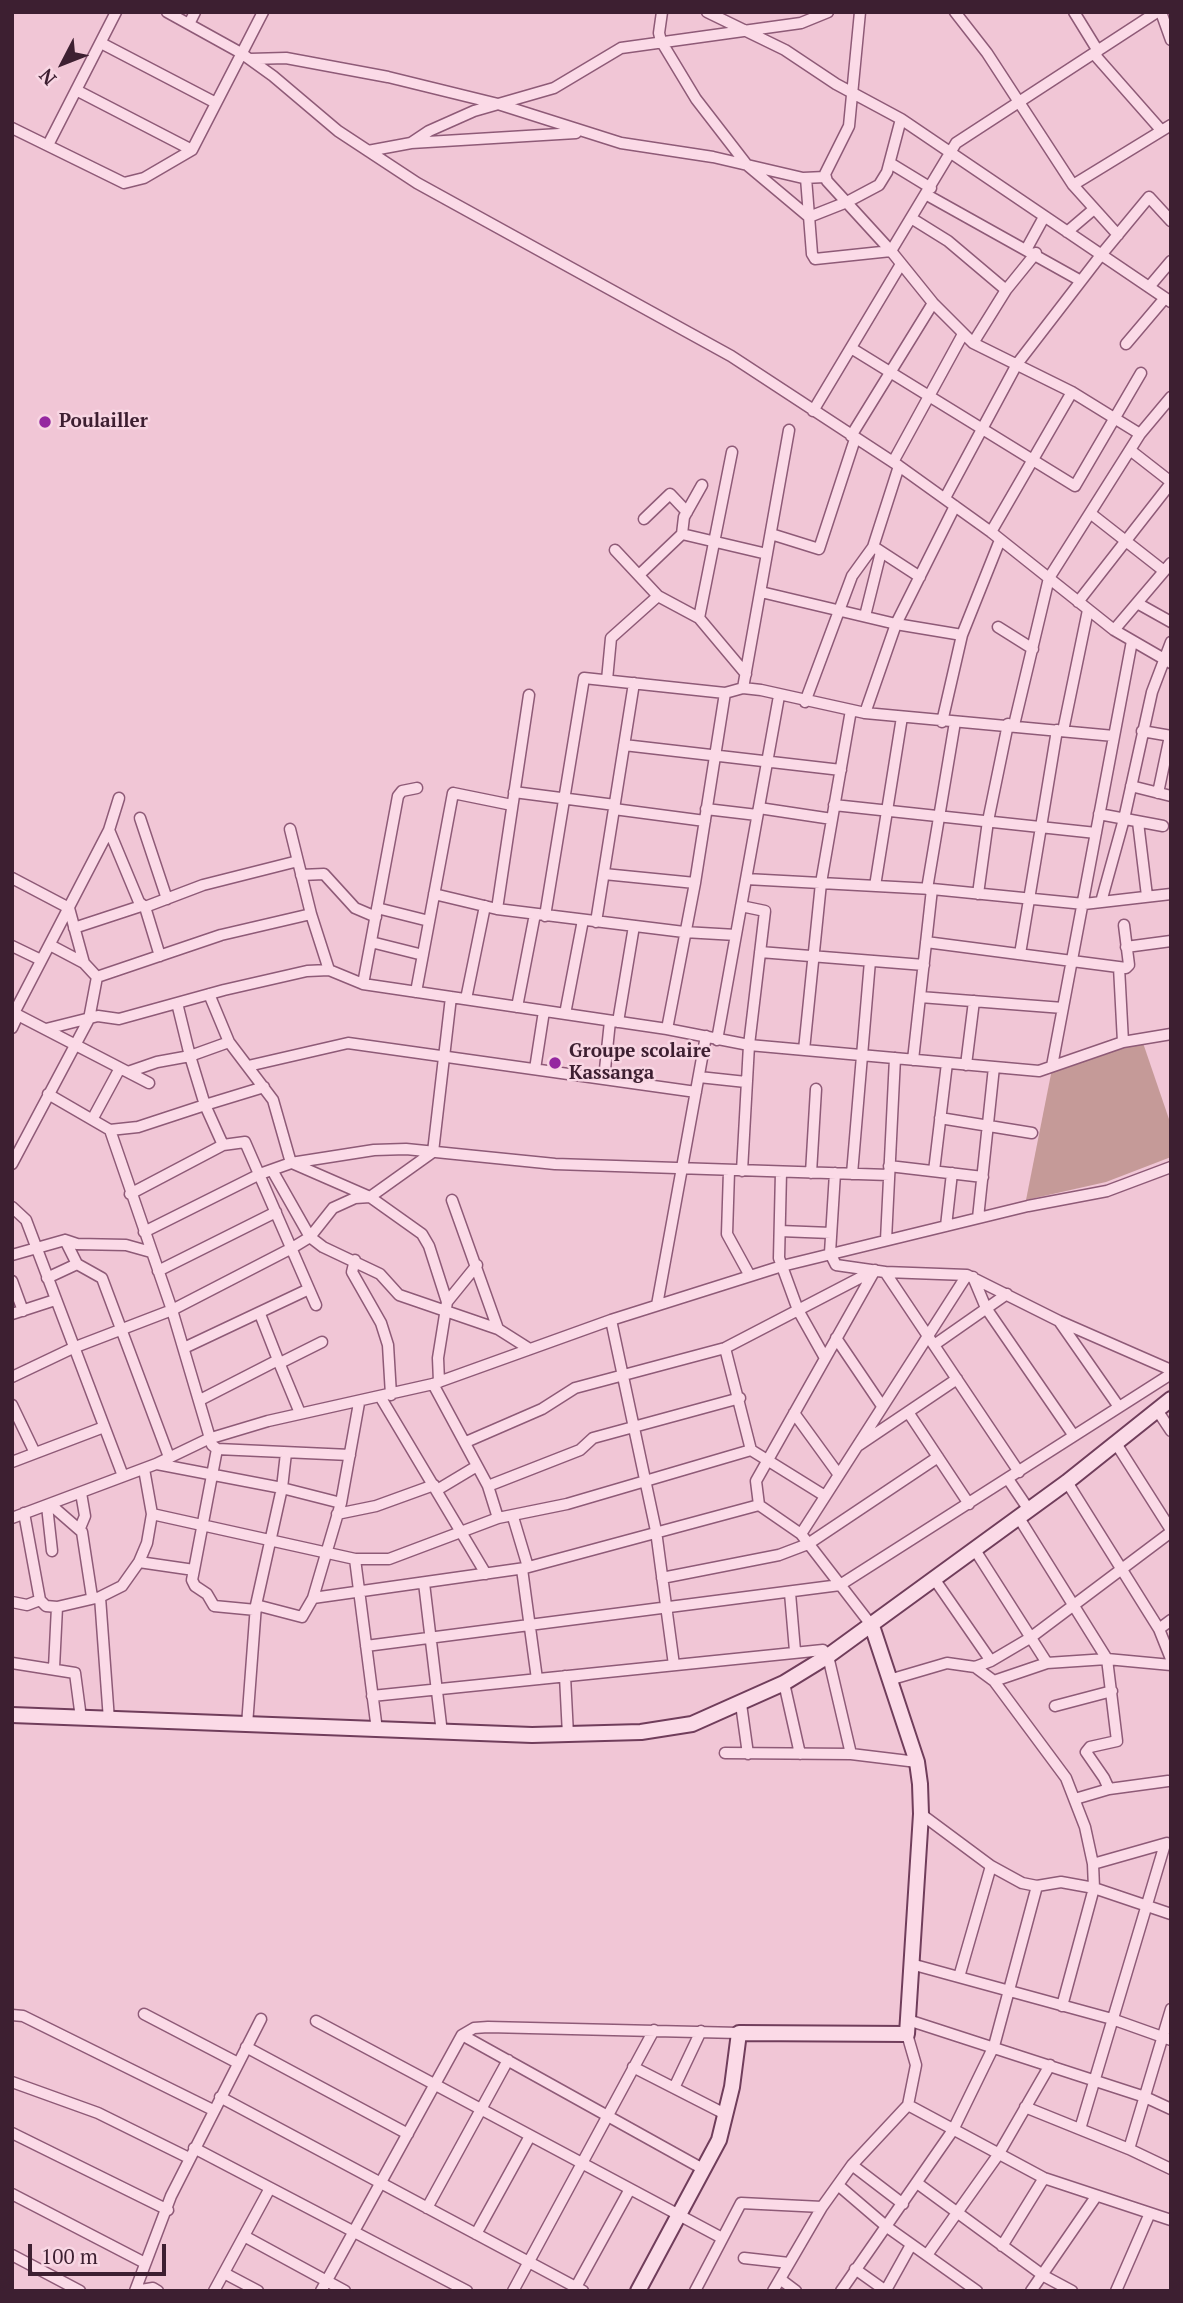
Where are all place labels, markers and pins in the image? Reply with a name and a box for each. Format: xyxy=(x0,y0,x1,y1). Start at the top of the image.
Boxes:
place label: Poulailler xyxy=(59,411,148,433)
marker: Poulailler xyxy=(37,414,53,430)
place label: Groupe scolaire Kassanga xyxy=(569,1041,711,1085)
marker: Groupe scolaire Kassanga xyxy=(547,1055,563,1071)

